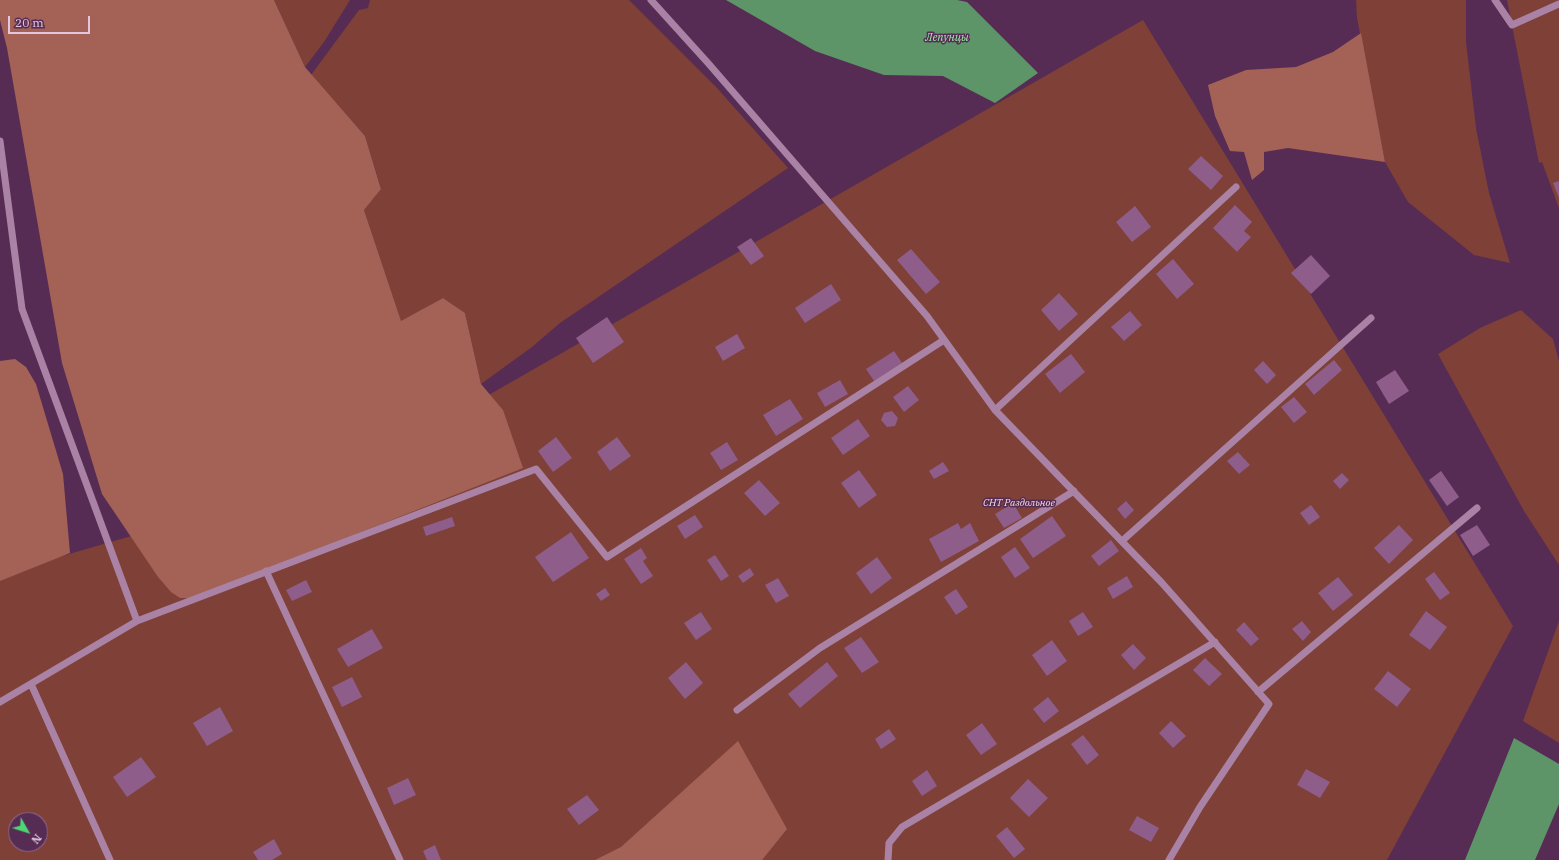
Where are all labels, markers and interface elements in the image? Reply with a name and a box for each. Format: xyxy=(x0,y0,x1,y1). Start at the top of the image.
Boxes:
scale bar xyxy=(10,8,92,34)
text: 20 m xyxy=(15,15,44,30)
water label: Лепунцы xyxy=(925,31,969,45)
park label: СНТ Раздольное xyxy=(983,497,1055,509)
north arrow xyxy=(8,812,48,852)
text: N xyxy=(28,831,45,847)

